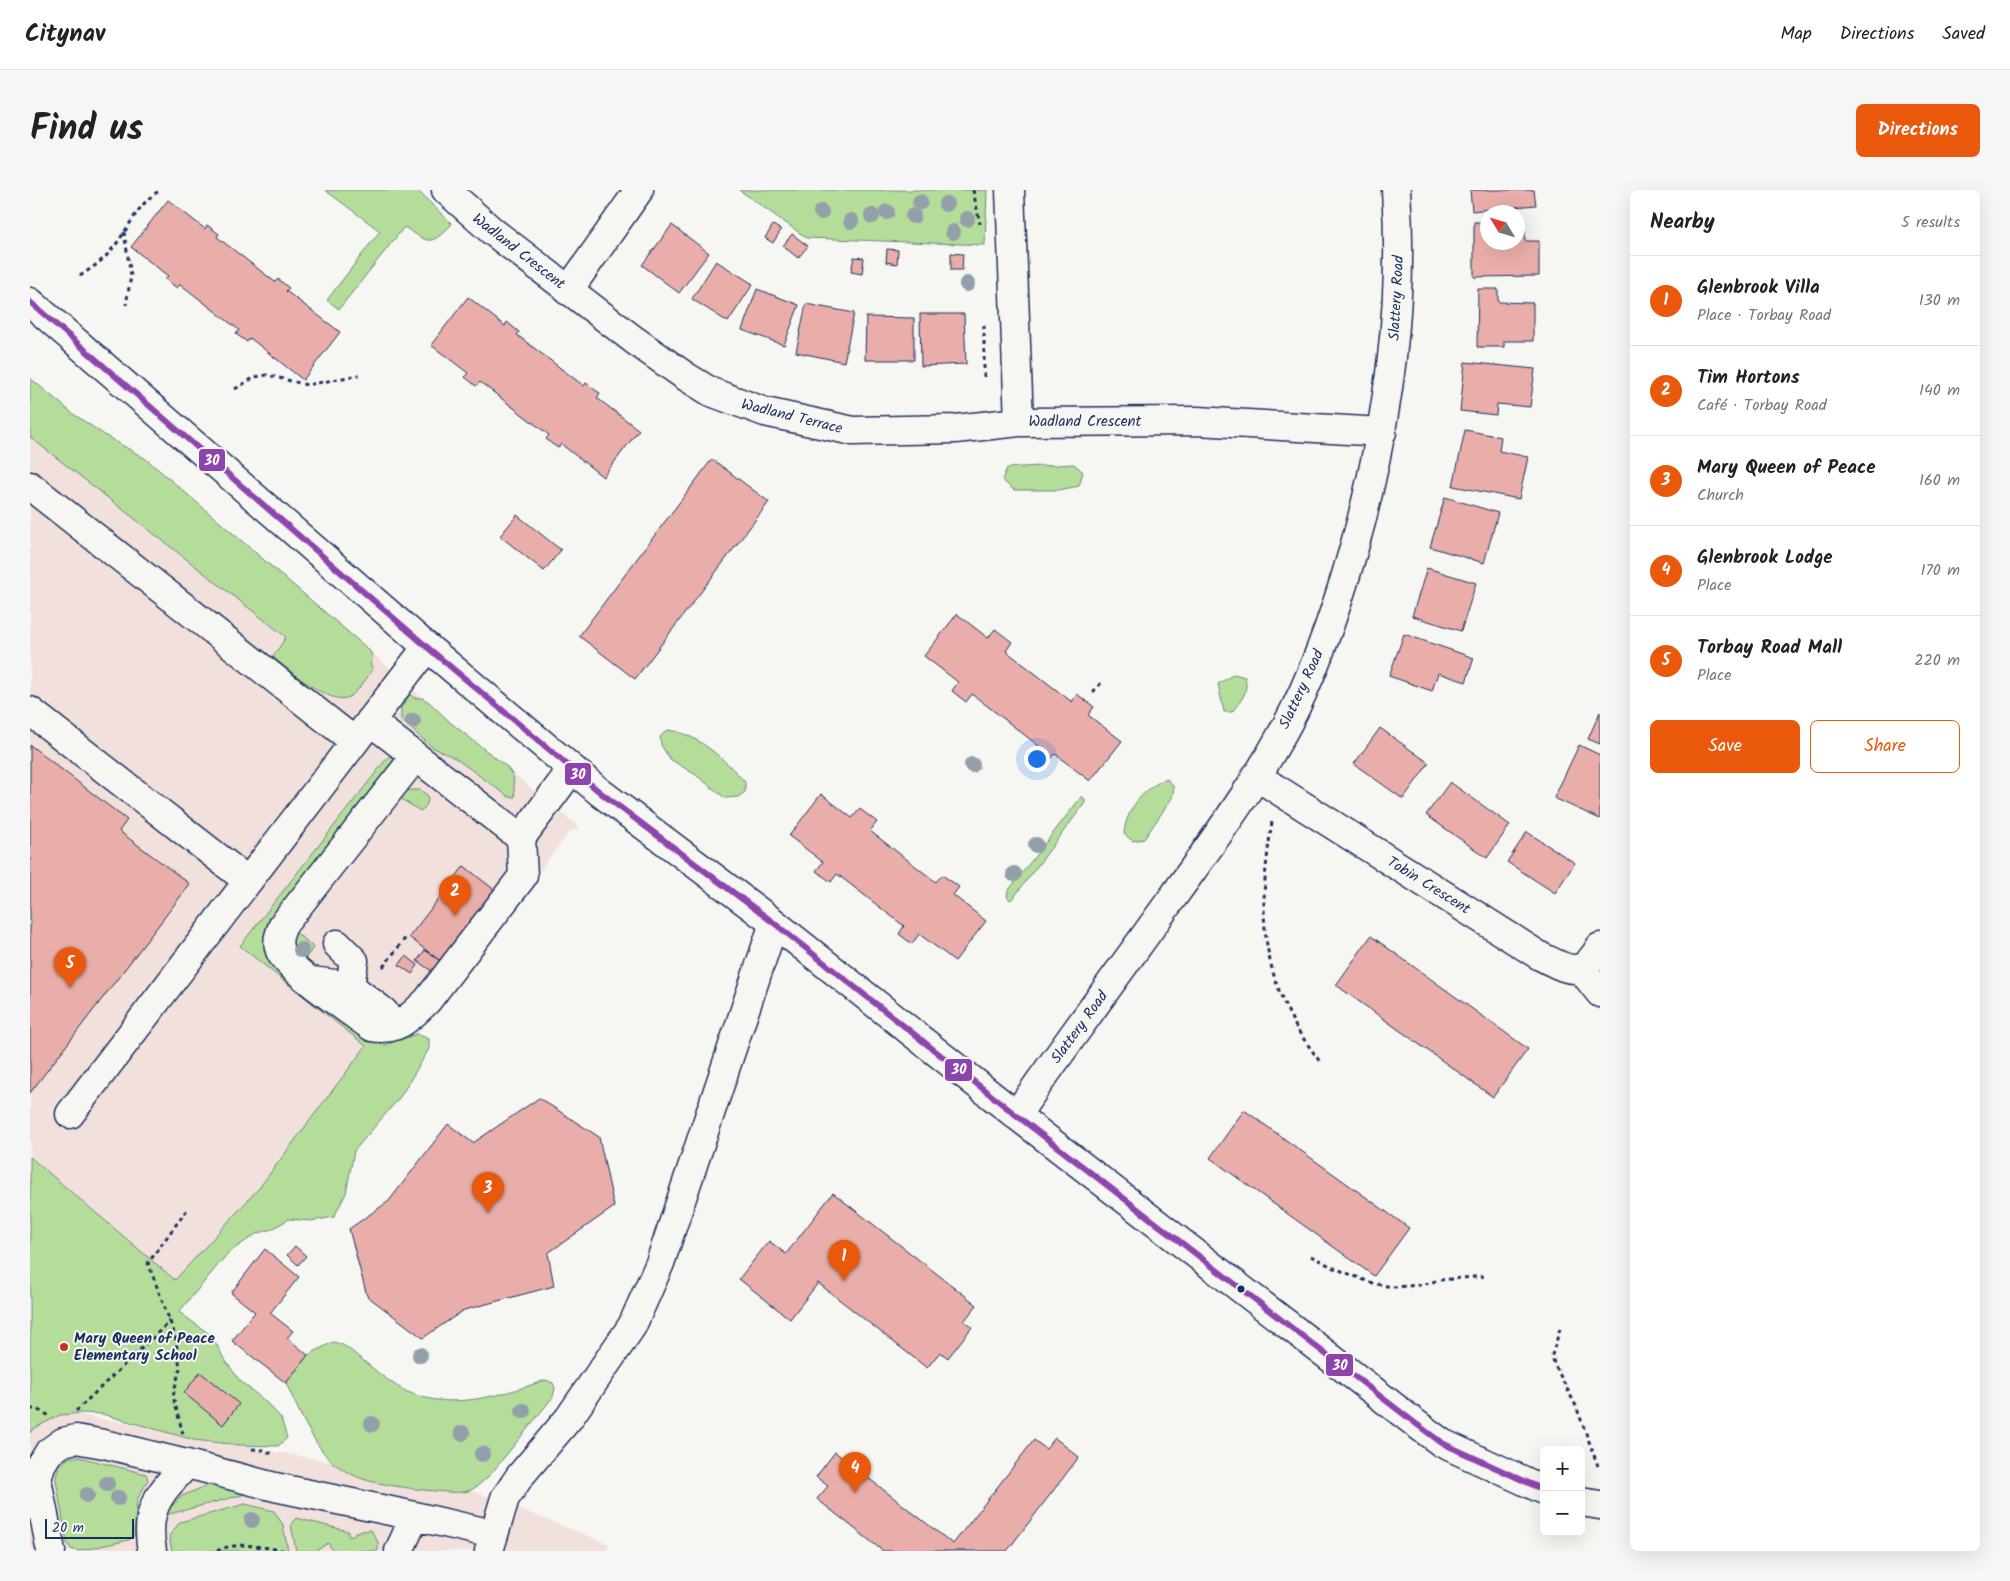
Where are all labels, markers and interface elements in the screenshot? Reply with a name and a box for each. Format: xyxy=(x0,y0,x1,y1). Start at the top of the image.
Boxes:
text: Citynav xyxy=(25,15,105,54)
text: Map xyxy=(1780,20,1812,49)
text: Directions xyxy=(1840,20,1914,49)
text: Saved xyxy=(1942,20,1985,49)
text: Find us xyxy=(30,102,143,158)
button: Directions xyxy=(1856,104,1980,157)
north arrow xyxy=(1480,205,1525,250)
text: Nearby xyxy=(1650,206,1715,239)
street label: Wadland Crescent xyxy=(467,208,570,296)
text: 5 results xyxy=(1901,210,1960,235)
street label: Slattery Road xyxy=(1383,254,1411,341)
text: Glenbrook Villa xyxy=(1697,273,1820,303)
text: 1 xyxy=(1664,288,1668,313)
text: 130 m xyxy=(1919,288,1960,313)
text: Place · Torbay Road xyxy=(1697,303,1831,328)
text: Tim Hortons xyxy=(1697,363,1800,393)
text: 2 xyxy=(1661,378,1671,403)
text: 140 m xyxy=(1919,378,1960,403)
street label: Wadland Terrace xyxy=(739,393,845,441)
text: Café · Torbay Road xyxy=(1697,393,1827,418)
street label: Wadland Crescent xyxy=(1029,410,1142,434)
line badge: 30 xyxy=(198,448,226,472)
text: 30 xyxy=(204,450,220,472)
text: Mary Queen of Peace xyxy=(1697,453,1875,483)
text: 3 xyxy=(1662,468,1670,493)
text: 160 m xyxy=(1919,468,1960,493)
text: Church xyxy=(1697,483,1744,508)
text: Glenbrook Lodge xyxy=(1697,543,1833,573)
text: 4 xyxy=(1662,558,1670,583)
text: 170 m xyxy=(1920,558,1960,583)
text: Place xyxy=(1697,573,1731,598)
text: Torbay Road Mall xyxy=(1697,633,1842,663)
street label: Slattery Road xyxy=(1273,645,1331,733)
text: 5 xyxy=(1662,648,1670,673)
text: 220 m xyxy=(1914,648,1960,673)
text: Place xyxy=(1697,663,1731,688)
button: Save xyxy=(1650,720,1800,773)
button: Share xyxy=(1810,720,1960,773)
your location xyxy=(1024,746,1050,772)
line badge: 30 xyxy=(564,762,592,786)
text: 30 xyxy=(570,764,586,786)
street label: Tobin Crescent xyxy=(1382,851,1475,921)
pin: 2 xyxy=(439,875,471,916)
pin: 5 xyxy=(54,947,86,988)
street label: Slattery Road xyxy=(1045,986,1115,1069)
line badge: 30 xyxy=(944,1058,973,1082)
text: 30 xyxy=(951,1059,967,1081)
pin: 3 xyxy=(472,1172,504,1213)
pin: 1 xyxy=(828,1240,860,1281)
unlabelled marker xyxy=(1236,1284,1246,1294)
place label: Mary Queen of Peace Elementary School xyxy=(74,1327,216,1368)
marker: Mary Queen of Peace Elementary School xyxy=(58,1341,70,1353)
line badge: 30 xyxy=(1325,1353,1354,1377)
text: 30 xyxy=(1332,1355,1348,1377)
map controls xyxy=(1540,1446,1585,1536)
button: + xyxy=(1540,1446,1585,1491)
pin: 4 xyxy=(839,1452,871,1493)
button: − xyxy=(1540,1491,1585,1536)
scale bar xyxy=(45,1516,134,1539)
text: 20 m xyxy=(52,1517,84,1539)

